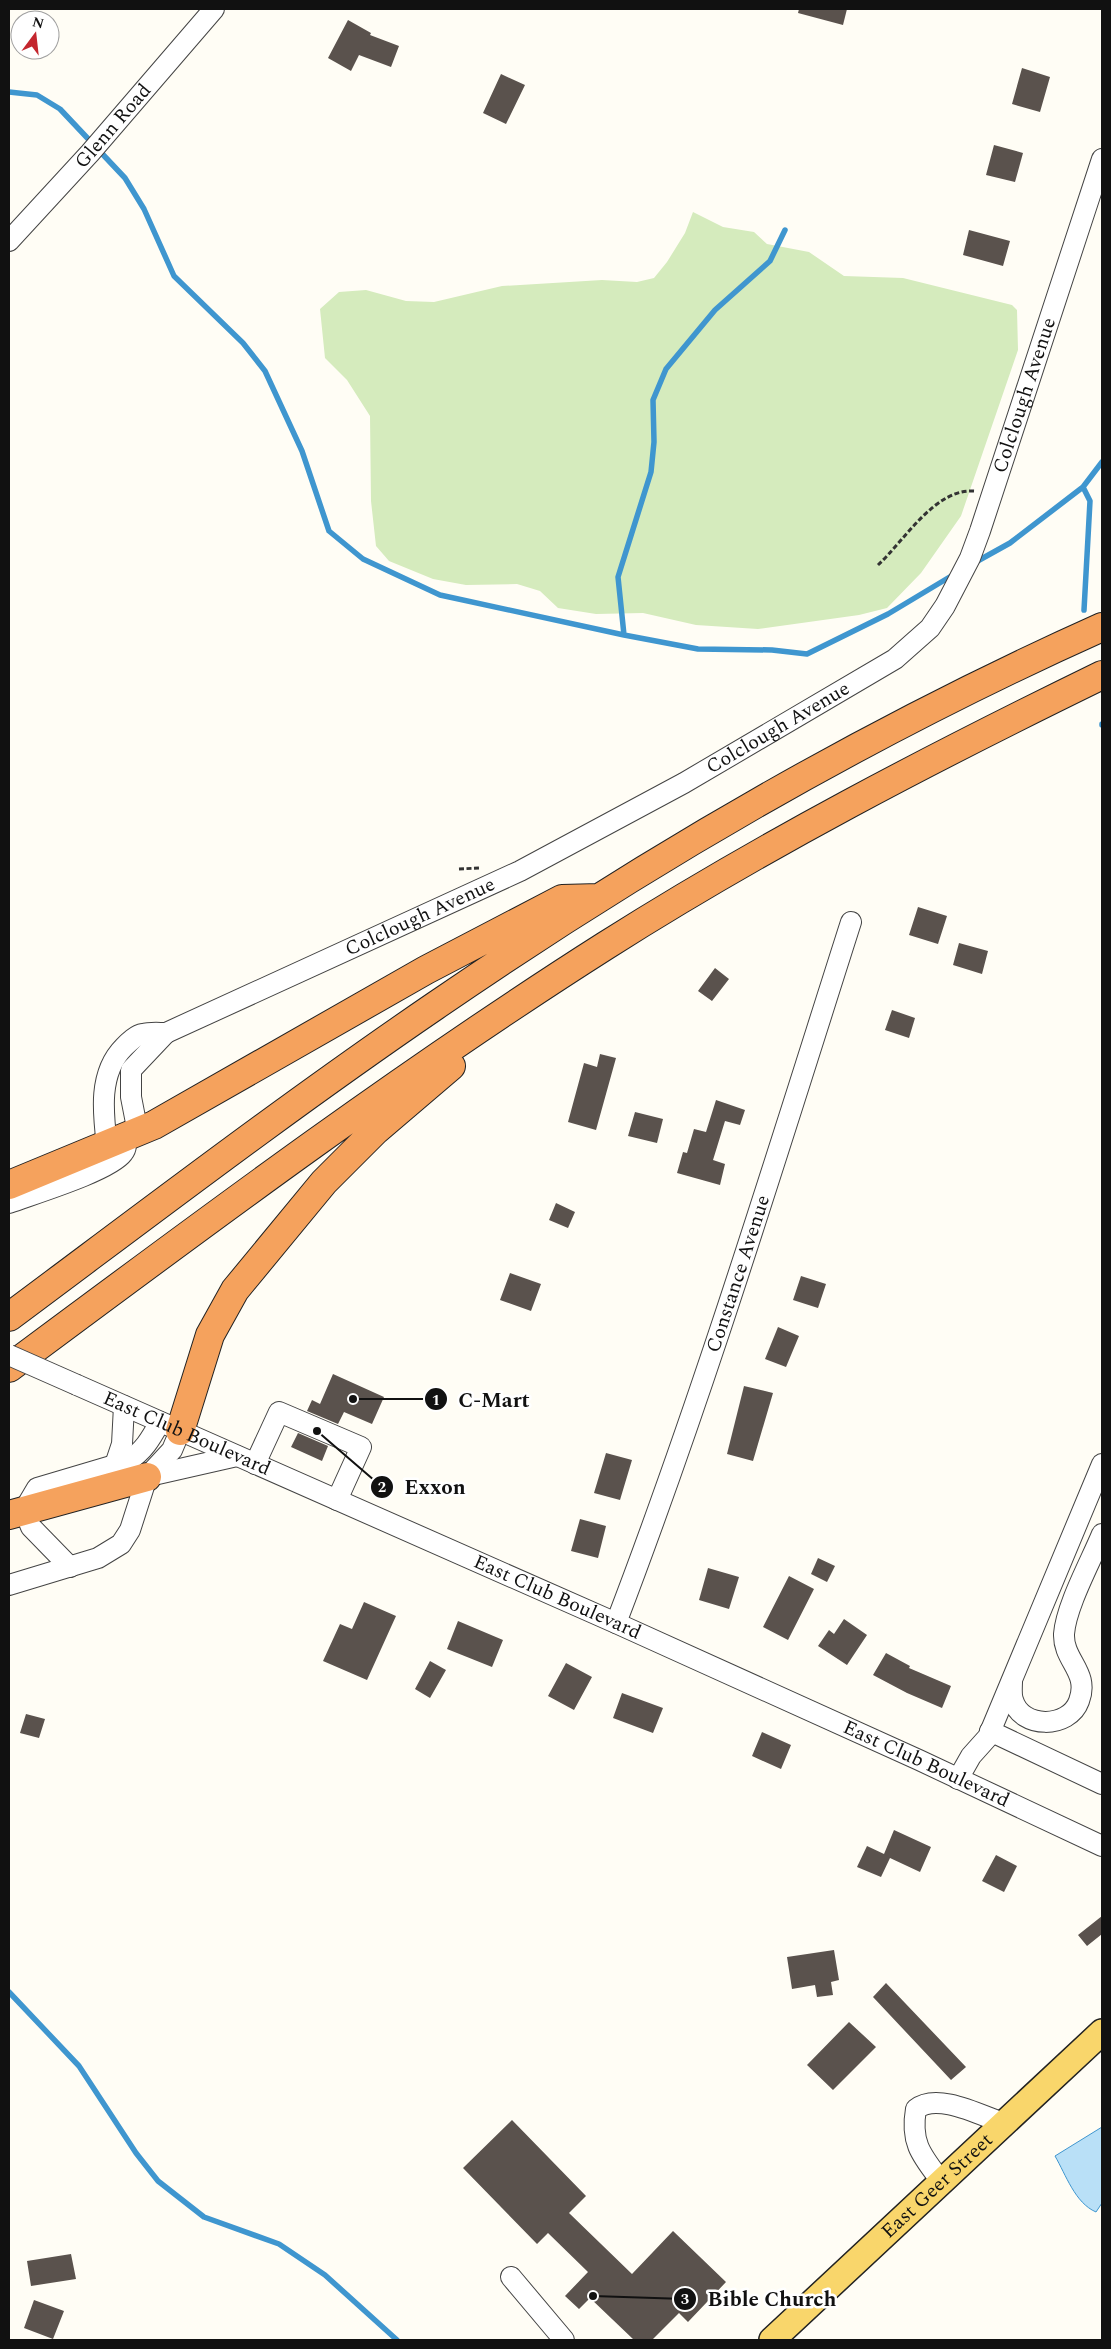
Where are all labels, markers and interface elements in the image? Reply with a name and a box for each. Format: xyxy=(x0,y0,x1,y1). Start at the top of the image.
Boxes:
north arrow xyxy=(10,10,60,60)
text: N xyxy=(30,11,46,35)
street label: Glenn Road xyxy=(68,77,159,176)
street label: Colclough Avenue xyxy=(985,313,1064,477)
street label: Colclough Avenue xyxy=(700,674,855,782)
street label: Colclough Avenue xyxy=(340,869,500,964)
street label: Constance Avenue xyxy=(698,1191,778,1357)
callout: C-Mart xyxy=(424,1381,540,1417)
street label: East Club Boulevard xyxy=(98,1383,276,1484)
text: C-Mart xyxy=(458,1385,530,1417)
text: 1 xyxy=(432,1389,440,1412)
callout: Exxon xyxy=(369,1469,476,1505)
text: Exxon xyxy=(404,1472,466,1504)
text: 2 xyxy=(378,1476,386,1499)
street label: East Club Boulevard xyxy=(469,1547,646,1647)
street label: East Club Boulevard xyxy=(838,1712,1015,1816)
street label: East Geer Street xyxy=(874,2126,1000,2246)
callout: Bible Church xyxy=(673,2281,847,2317)
text: Bible Church xyxy=(708,2284,836,2316)
text: 3 xyxy=(681,2288,689,2311)

